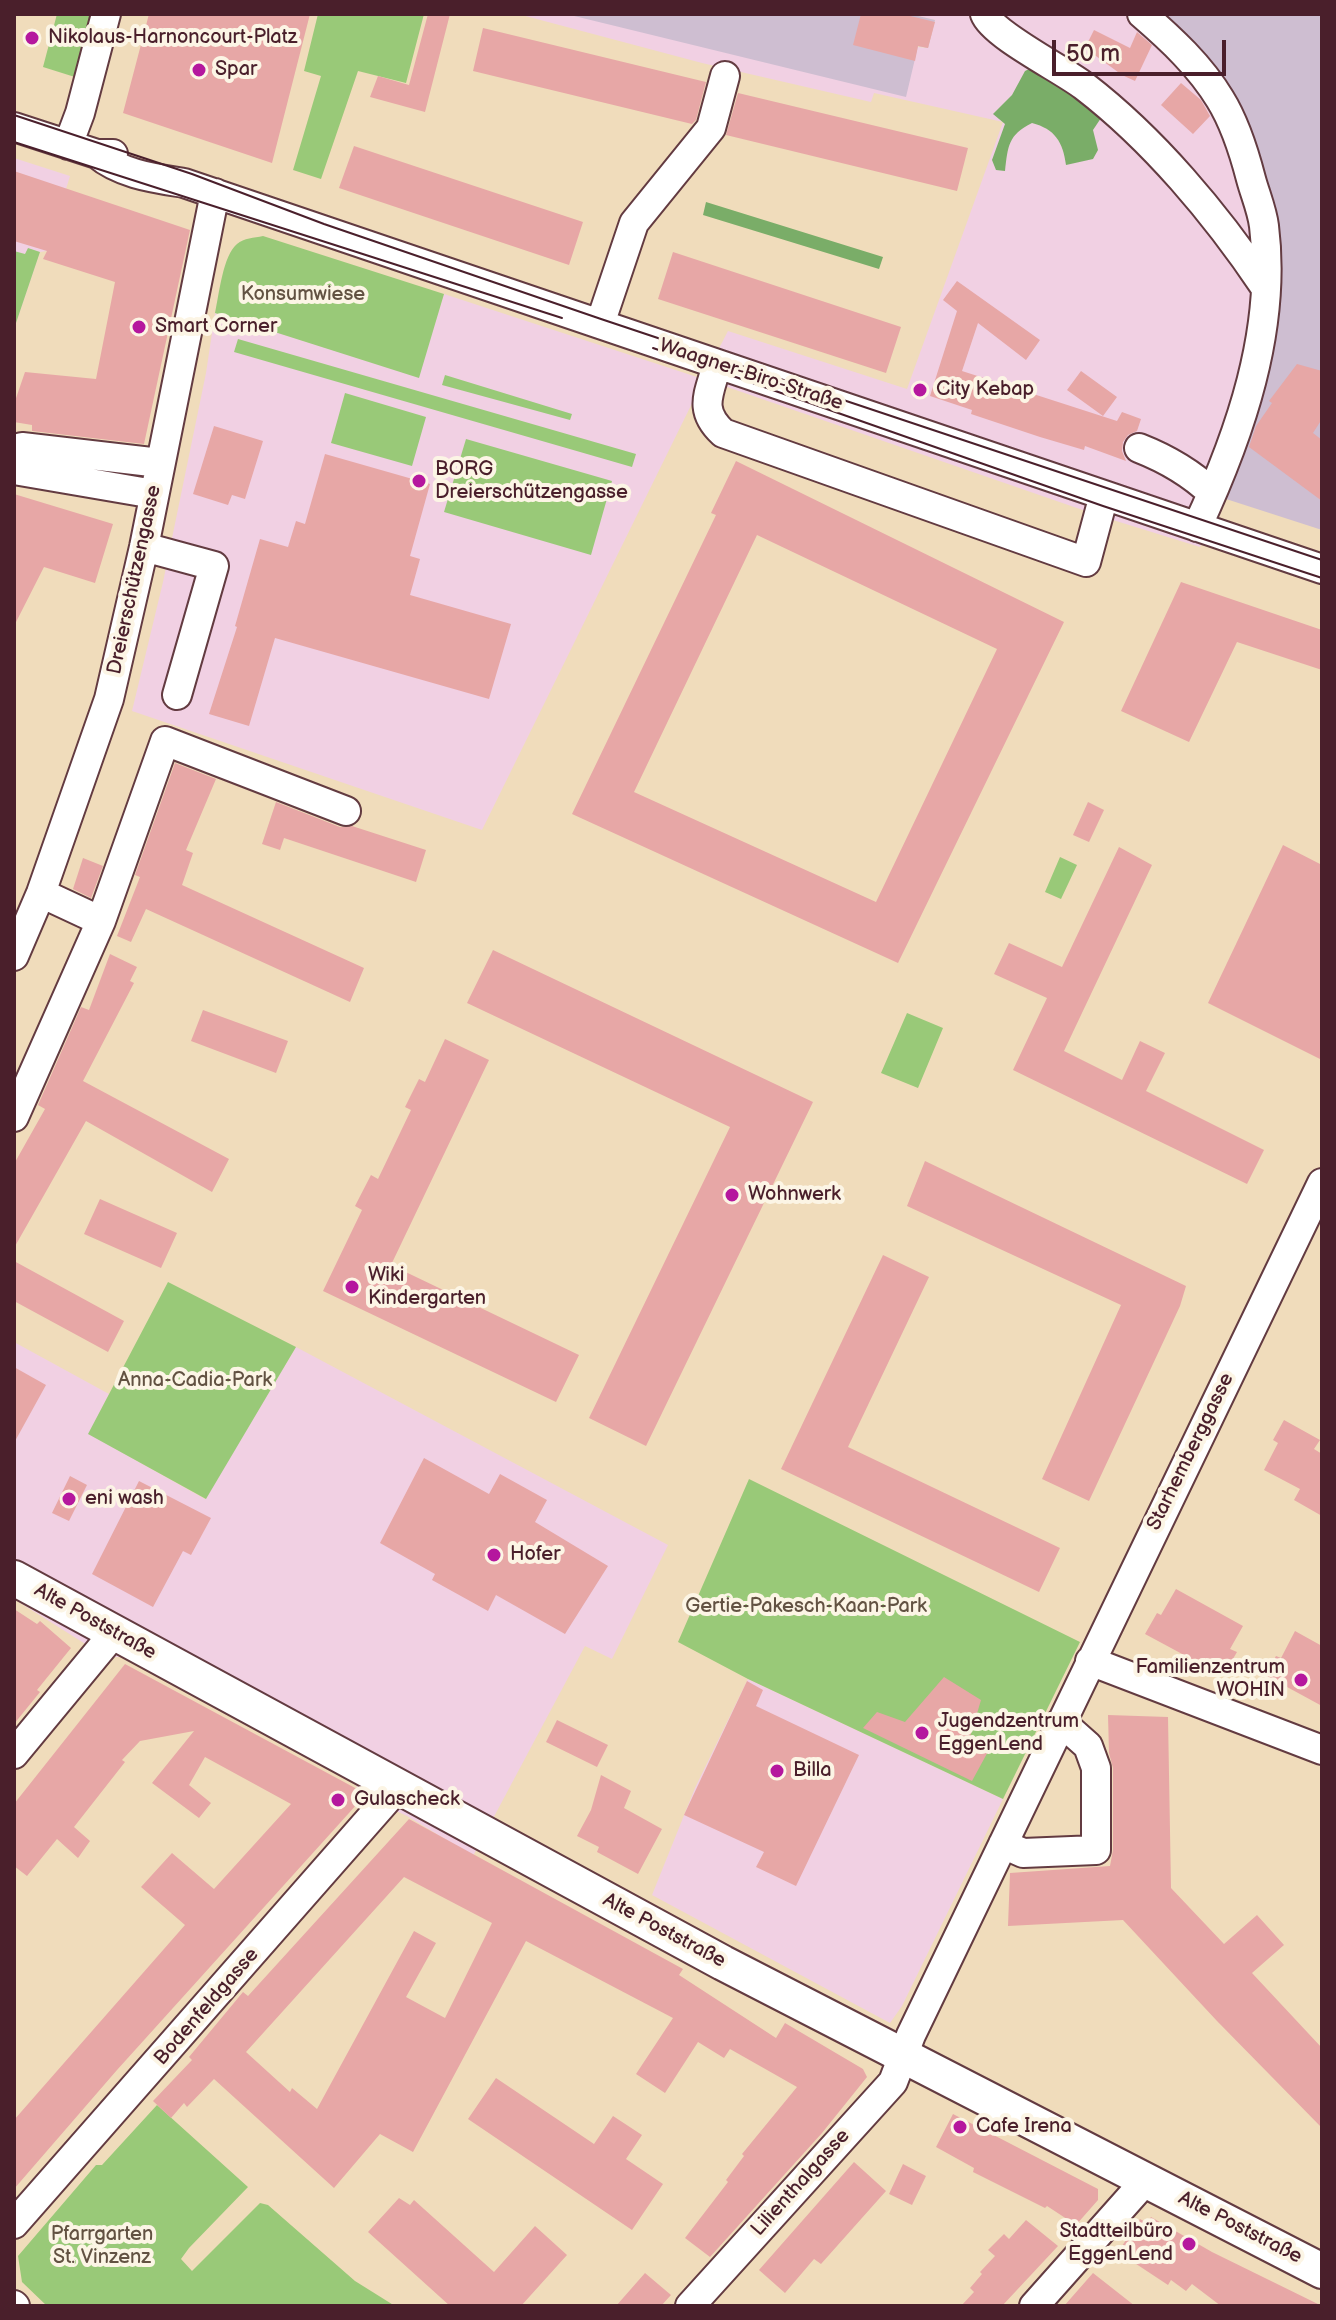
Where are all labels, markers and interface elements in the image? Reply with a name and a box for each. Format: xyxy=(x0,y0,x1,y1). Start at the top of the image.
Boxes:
scale bar xyxy=(1056,24,1230,74)
place label: Nikolaus-Harnoncourt-Platz xyxy=(48,26,297,50)
marker: Nikolaus-Harnoncourt-Platz xyxy=(23,29,41,47)
text: 50 m xyxy=(1066,39,1120,68)
place label: Spar xyxy=(215,58,257,82)
marker: Spar xyxy=(190,61,208,79)
park label: Konsumwiese xyxy=(241,283,365,307)
place label: Smart Corner xyxy=(155,315,277,339)
marker: Smart Corner xyxy=(130,318,148,336)
street label: Waagner-Biro-Straße xyxy=(656,334,846,416)
place label: City Kebap xyxy=(936,378,1034,402)
marker: City Kebap xyxy=(911,381,929,399)
place label: BORG Dreierschützengasse xyxy=(435,458,628,505)
marker: BORG Dreierschützengasse xyxy=(410,472,428,490)
street label: Dreierschützengasse xyxy=(103,483,167,677)
place label: Wohnwerk xyxy=(748,1183,841,1207)
marker: Wohnwerk xyxy=(723,1186,741,1204)
place label: Wiki Kindergarten xyxy=(368,1264,486,1311)
marker: Wiki Kindergarten xyxy=(343,1278,361,1296)
park label: Anna-Cadia-Park xyxy=(118,1369,272,1393)
street label: Starhemberggasse xyxy=(1143,1369,1239,1535)
place label: eni wash xyxy=(85,1487,164,1511)
marker: eni wash xyxy=(60,1490,78,1508)
place label: Hofer xyxy=(510,1543,560,1567)
marker: Hofer xyxy=(485,1546,503,1564)
street label: Alte Poststraße xyxy=(30,1579,160,1665)
park label: Gertie-Pakesch-Kaan-Park xyxy=(685,1595,927,1619)
place label: Familienzentrum WOHIN xyxy=(1135,1656,1285,1703)
marker: Familienzentrum WOHIN xyxy=(1292,1671,1310,1689)
place label: Jugendzentrum EggenLend xyxy=(938,1710,1079,1757)
marker: Jugendzentrum EggenLend xyxy=(913,1724,931,1742)
place label: Billa xyxy=(793,1759,831,1783)
marker: Billa xyxy=(768,1762,786,1780)
place label: Gulascheck xyxy=(354,1788,460,1812)
marker: Gulascheck xyxy=(329,1791,347,1809)
street label: Alte Poststraße xyxy=(598,1889,730,1973)
street label: Bodenfeldgasse xyxy=(150,1943,264,2071)
place label: Cafe Irena xyxy=(976,2115,1072,2139)
marker: Cafe Irena xyxy=(951,2118,969,2136)
street label: Lilienthalgasse xyxy=(747,2124,855,2242)
street label: Alte Poststraße xyxy=(1174,2187,1306,2269)
place label: Stadtteilbüro EggenLend xyxy=(1059,2220,1173,2267)
park label: Pfarrgarten St. Vinzenz xyxy=(51,2223,153,2270)
marker: Stadtteilbüro EggenLend xyxy=(1180,2235,1198,2253)

